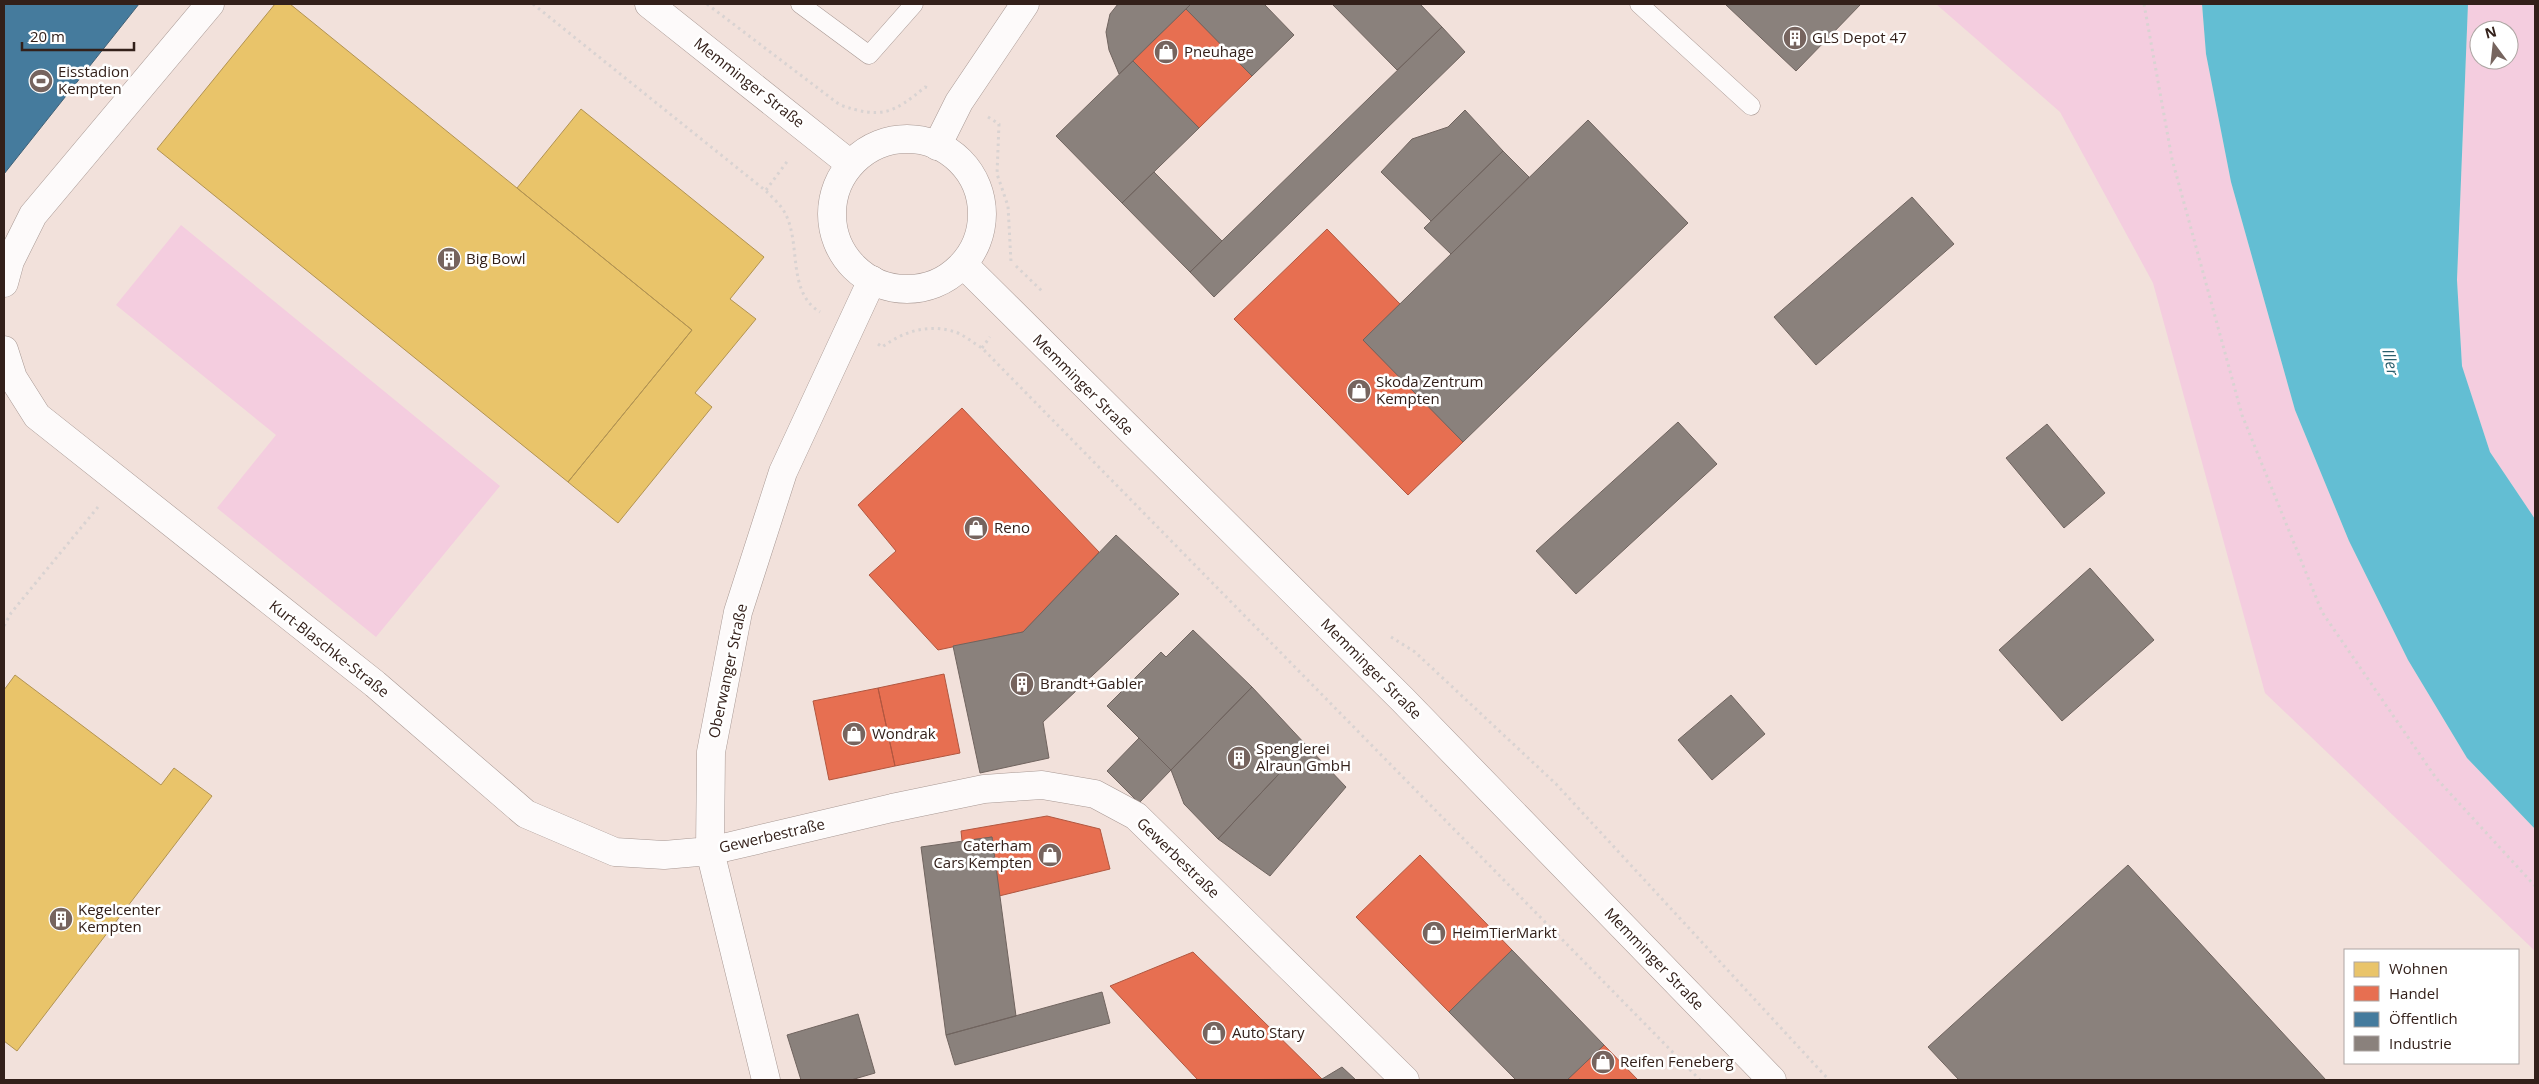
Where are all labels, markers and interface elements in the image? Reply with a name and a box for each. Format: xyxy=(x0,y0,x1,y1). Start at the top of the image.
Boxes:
scale bar xyxy=(22,20,135,52)
north arrow xyxy=(2469,20,2519,70)
text: N xyxy=(2483,21,2498,43)
building icon: GLS Depot 47 xyxy=(1782,25,1808,51)
text: 20 m xyxy=(30,26,65,46)
place label: GLS Depot 47 xyxy=(1812,27,1907,47)
street label: Memminger Straße xyxy=(690,33,809,132)
shop icon: Pneuhage xyxy=(1153,39,1179,65)
place label: Pneuhage xyxy=(1184,41,1254,61)
place label: Eisstadion Kempten xyxy=(58,61,129,98)
sports icon: Eisstadion Kempten xyxy=(28,68,54,94)
building icon: Big Bowl xyxy=(436,246,462,272)
place label: Big Bowl xyxy=(466,248,526,268)
street label: Memminger Straße xyxy=(1029,329,1139,439)
water label: Iller xyxy=(2377,347,2405,378)
place label: Skoda Zentrum Kempten xyxy=(1376,371,1483,408)
shop icon: Skoda Zentrum Kempten xyxy=(1346,378,1372,404)
shop icon: Reno xyxy=(963,515,989,541)
place label: Reno xyxy=(994,517,1030,537)
street label: Kurt-Blaschke-Straße xyxy=(266,595,394,701)
street label: Oberwanger Straße xyxy=(703,602,751,740)
street label: Memminger Straße xyxy=(1317,613,1427,723)
building icon: Brandt+Gabler xyxy=(1009,671,1035,697)
place label: Brandt+Gabler xyxy=(1040,673,1143,693)
shop icon: Wondrak xyxy=(841,721,867,747)
place label: Wondrak xyxy=(872,723,936,743)
place label: Spenglerei Alraun GmbH xyxy=(1256,738,1351,775)
building icon: Spenglerei Alraun GmbH xyxy=(1226,745,1252,771)
street label: Gewerbestraße xyxy=(717,813,827,857)
street label: Gewerbestraße xyxy=(1133,813,1224,902)
place label: Caterham Cars Kempten xyxy=(933,835,1032,872)
shop icon: Caterham Cars Kempten xyxy=(1037,842,1063,868)
place label: Kegelcenter Kempten xyxy=(78,899,161,936)
street label: Memminger Straße xyxy=(1601,903,1709,1014)
building icon: Kegelcenter Kempten xyxy=(48,906,74,932)
shop icon: HeimTierMarkt xyxy=(1421,920,1447,946)
place label: HeimTierMarkt xyxy=(1452,922,1557,942)
legend xyxy=(2344,949,2519,1064)
text: Wohnen xyxy=(2389,958,2448,978)
text: Handel xyxy=(2389,983,2439,1003)
text: Öffentlich xyxy=(2389,1008,2458,1028)
shop icon: Auto Stary xyxy=(1201,1020,1227,1046)
place label: Auto Stary xyxy=(1232,1022,1305,1042)
text: Industrie xyxy=(2389,1033,2452,1053)
shop icon: Reifen Feneberg xyxy=(1590,1049,1616,1075)
place label: Reifen Feneberg xyxy=(1620,1051,1734,1071)

